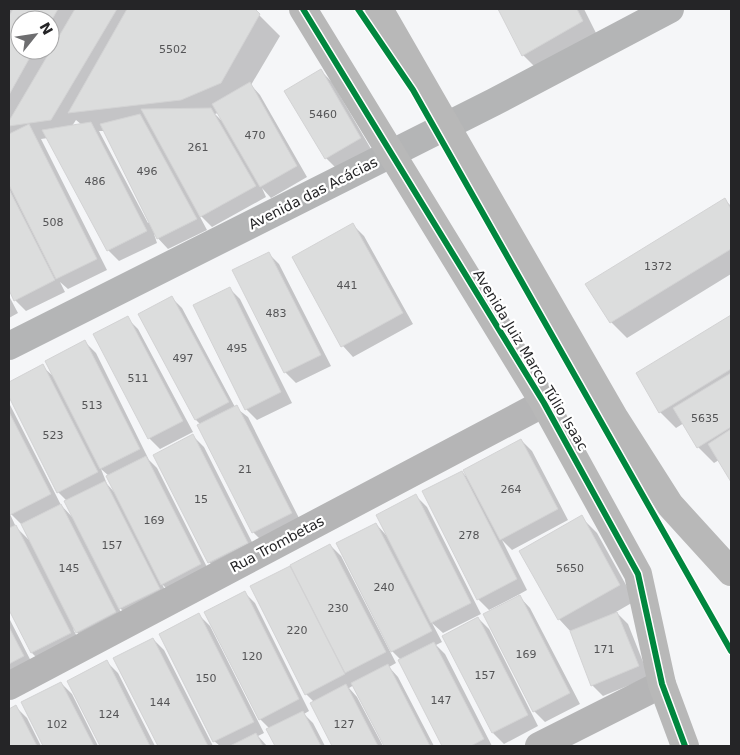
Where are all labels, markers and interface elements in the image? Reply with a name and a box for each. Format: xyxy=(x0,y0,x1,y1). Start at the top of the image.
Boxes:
north arrow xyxy=(10,10,60,60)
text: N xyxy=(36,19,56,38)
house number: 5502 xyxy=(159,43,187,56)
house number: 5460 xyxy=(309,108,337,121)
house number: 470 xyxy=(245,129,266,142)
house number: 261 xyxy=(188,141,209,154)
street label: Avenida das Acácias xyxy=(246,153,380,233)
house number: 496 xyxy=(137,165,158,178)
house number: 486 xyxy=(85,175,106,188)
house number: 508 xyxy=(43,216,64,229)
house number: 1372 xyxy=(644,260,672,273)
street label: Avenida Juiz Marco Túlio Isaac xyxy=(471,267,591,453)
house number: 441 xyxy=(337,279,358,292)
house number: 483 xyxy=(266,307,287,320)
house number: 495 xyxy=(227,342,248,355)
house number: 497 xyxy=(173,352,194,365)
house number: 511 xyxy=(128,372,149,385)
house number: 513 xyxy=(82,399,103,412)
house number: 5635 xyxy=(691,412,719,425)
house number: 523 xyxy=(43,429,64,442)
house number: 21 xyxy=(238,463,252,476)
house number: 264 xyxy=(501,483,522,496)
house number: 15 xyxy=(194,493,208,506)
street label: Rua Trombetas xyxy=(227,513,327,575)
house number: 169 xyxy=(144,514,165,527)
house number: 278 xyxy=(459,529,480,542)
house number: 157 xyxy=(102,539,123,552)
house number: 145 xyxy=(59,562,80,575)
house number: 5650 xyxy=(556,562,584,575)
house number: 240 xyxy=(374,581,395,594)
house number: 230 xyxy=(328,602,349,615)
house number: 220 xyxy=(287,624,308,637)
house number: 171 xyxy=(594,643,615,656)
house number: 169 xyxy=(516,648,537,661)
house number: 120 xyxy=(242,650,263,663)
house number: 157 xyxy=(475,669,496,682)
house number: 150 xyxy=(196,672,217,685)
house number: 147 xyxy=(431,694,452,707)
house number: 144 xyxy=(150,696,171,709)
house number: 124 xyxy=(99,708,120,721)
house number: 102 xyxy=(47,718,68,731)
house number: 127 xyxy=(334,718,355,731)

